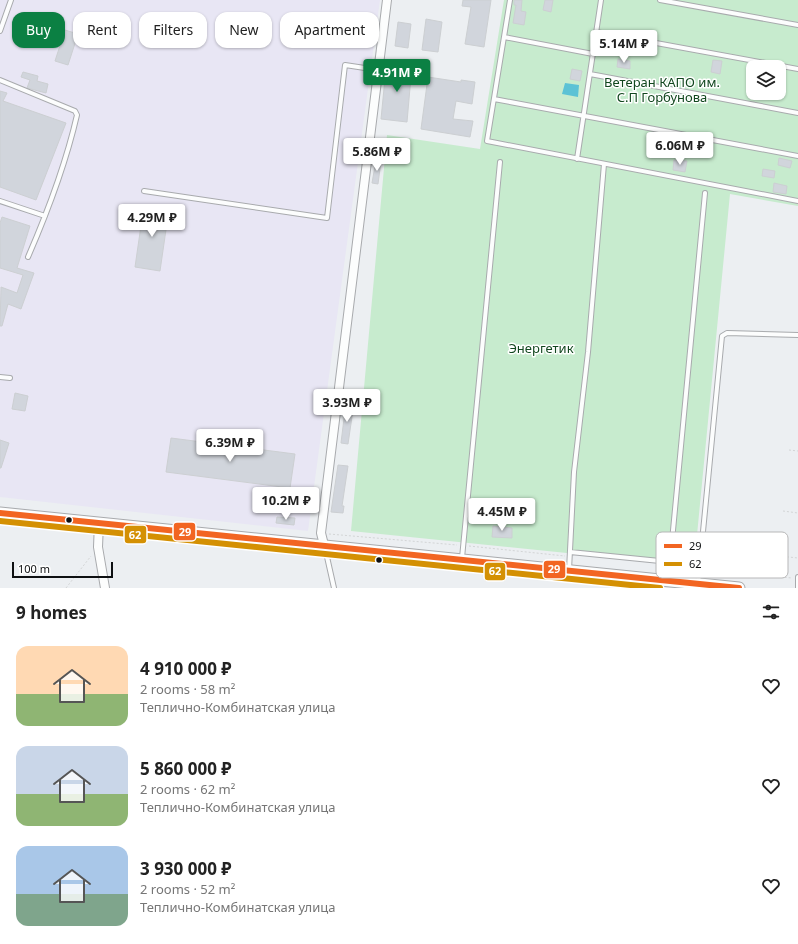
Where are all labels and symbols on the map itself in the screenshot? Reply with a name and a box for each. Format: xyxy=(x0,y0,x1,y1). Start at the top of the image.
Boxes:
pin: 5.14M ₽ xyxy=(587,30,661,64)
pin: 4.91M ₽ xyxy=(360,59,434,93)
park label: Ветеран КАПО им. С.П Горбунова xyxy=(604,73,720,106)
pin: 6.06M ₽ xyxy=(643,132,717,166)
pin: 5.86M ₽ xyxy=(340,138,414,172)
pin: 4.29M ₽ xyxy=(115,204,189,238)
park label: Энергетик xyxy=(508,339,574,357)
pin: 3.93M ₽ xyxy=(310,389,384,423)
pin: 6.39M ₽ xyxy=(193,429,267,463)
pin: 10.2M ₽ xyxy=(249,487,323,521)
pin: 4.45M ₽ xyxy=(465,498,539,532)
unlabelled marker xyxy=(64,515,74,525)
line badge: 29 xyxy=(173,522,196,541)
text: 29 xyxy=(179,524,191,539)
line badge: 62 xyxy=(124,525,147,544)
text: 62 xyxy=(129,527,141,542)
legend xyxy=(656,532,788,578)
text: 29 xyxy=(689,538,702,553)
unlabelled marker xyxy=(374,555,384,565)
text: 62 xyxy=(689,556,702,571)
scale bar xyxy=(12,560,113,579)
line badge: 29 xyxy=(543,560,566,579)
text: 29 xyxy=(548,561,560,576)
line badge: 62 xyxy=(484,562,506,581)
text: 62 xyxy=(489,563,501,578)

